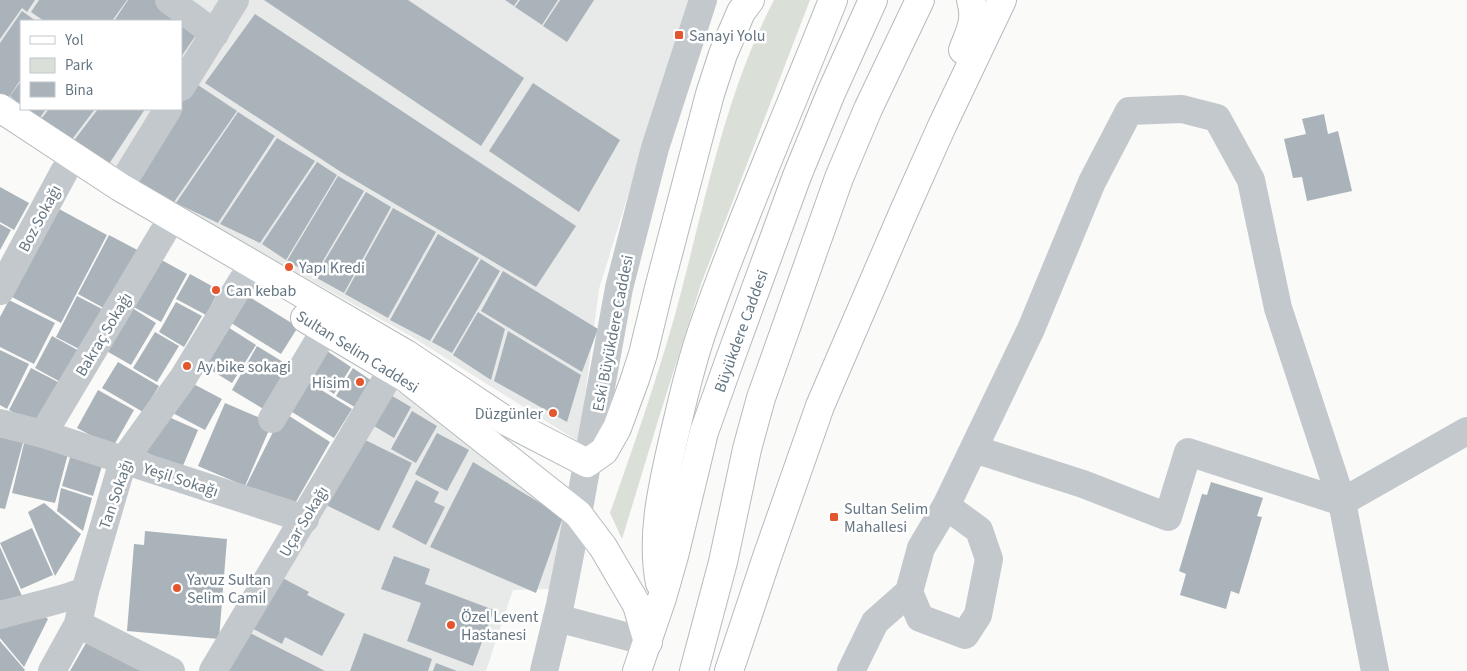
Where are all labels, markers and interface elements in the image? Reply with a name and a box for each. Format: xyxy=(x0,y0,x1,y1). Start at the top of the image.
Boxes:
legend xyxy=(20,20,182,110)
place label: Sanayi Yolu xyxy=(689,25,765,47)
marker: Sanayi Yolu xyxy=(673,29,685,41)
text: Yol xyxy=(64,30,84,51)
text: Park xyxy=(65,55,94,76)
text: Bina xyxy=(65,80,93,101)
street label: Boz Sokağı xyxy=(13,181,67,256)
street label: Eski Büyükdere Caddesi xyxy=(587,253,639,413)
place label: Yapı Kredi xyxy=(298,257,365,279)
marker: Yapı Kredi xyxy=(283,261,295,273)
street label: Büyükdere Caddesi xyxy=(709,267,774,395)
place label: Can kebab xyxy=(226,280,296,302)
marker: Can kebab xyxy=(210,284,222,296)
street label: Bakraç Sokağı xyxy=(70,288,138,381)
street label: Sultan Selim Caddesi xyxy=(292,305,423,399)
place label: Ay bike sokagi xyxy=(197,356,291,378)
marker: Ay bike sokagi xyxy=(181,360,193,372)
place label: Hisim xyxy=(312,372,350,394)
marker: Hisim xyxy=(354,376,366,388)
place label: Düzgünler xyxy=(475,403,543,425)
marker: Düzgünler xyxy=(547,407,559,419)
street label: Tan Sokağı xyxy=(94,456,138,532)
street label: Yeşil Sokağı xyxy=(139,457,221,502)
street label: Uçar Sokağı xyxy=(274,482,334,561)
place label: Sultan Selim Mahallesi xyxy=(844,498,928,538)
marker: Sultan Selim Mahallesi xyxy=(828,511,840,523)
place label: Yavuz Sultan Selim Camiİ xyxy=(186,569,271,609)
marker: Yavuz Sultan Selim Camiİ xyxy=(171,582,183,594)
place label: Özel Levent Hastanesi xyxy=(461,606,539,646)
marker: Özel Levent Hastanesi xyxy=(445,619,457,631)

